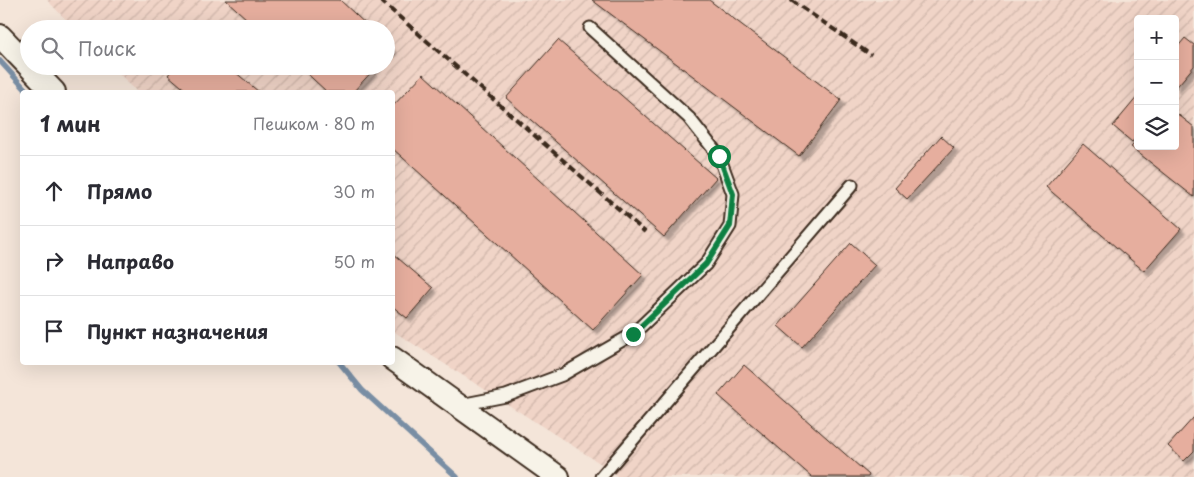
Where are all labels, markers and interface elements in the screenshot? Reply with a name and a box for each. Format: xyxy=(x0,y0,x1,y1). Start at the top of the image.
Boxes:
map controls xyxy=(1134,15,1179,150)
button: + xyxy=(1134,15,1179,60)
search box xyxy=(20,20,395,75)
icon: search xyxy=(38,34,66,62)
text: Поиск xyxy=(78,34,136,62)
button: − xyxy=(1134,60,1179,105)
button: layers xyxy=(1134,105,1179,150)
text: 1 мин xyxy=(40,107,101,139)
text: Пешком · 80 m xyxy=(253,111,375,135)
route start xyxy=(708,145,731,168)
icon: ahead xyxy=(40,177,68,205)
text: Прямо xyxy=(87,177,152,205)
text: 30 m xyxy=(333,179,375,203)
icon: right xyxy=(40,247,68,275)
text: Направо xyxy=(87,247,174,275)
text: 50 m xyxy=(334,249,375,273)
icon: arrive xyxy=(40,317,68,345)
text: Пункт назначения xyxy=(87,317,268,345)
route end xyxy=(622,323,645,346)

